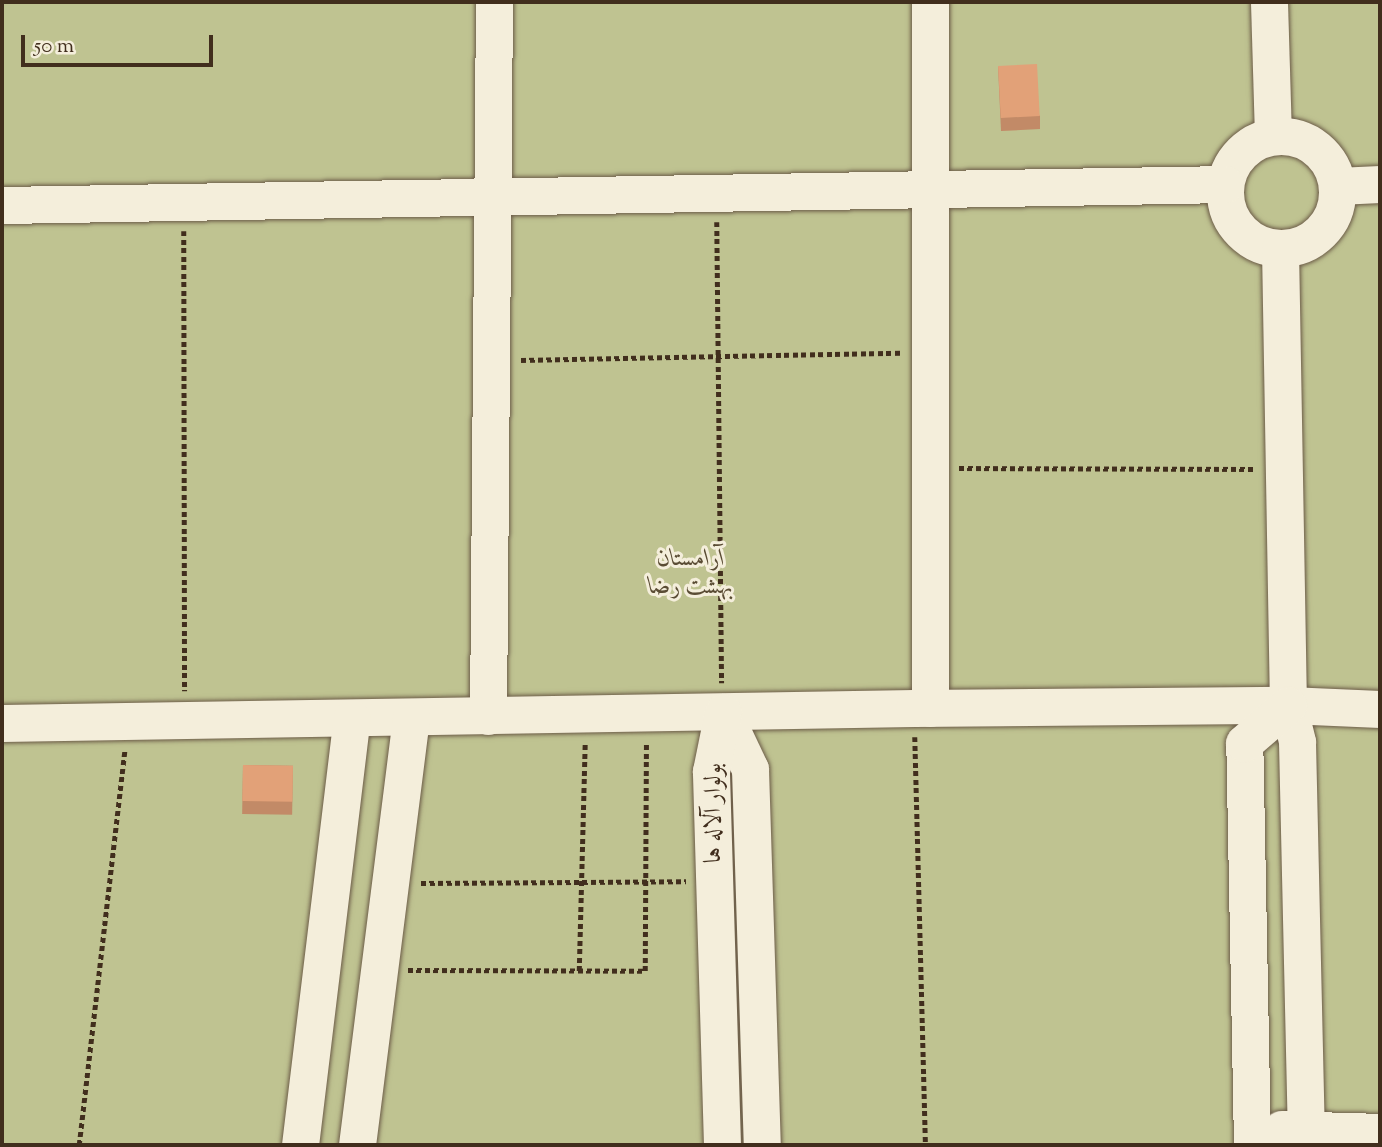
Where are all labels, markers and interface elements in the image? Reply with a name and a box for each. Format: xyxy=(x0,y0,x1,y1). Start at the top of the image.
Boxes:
scale bar xyxy=(24,21,217,65)
text: 50 m xyxy=(34,32,74,62)
park label: آرامستان بهشت رضا xyxy=(649,546,733,602)
street label: بولوار آلاله ها xyxy=(701,763,729,863)

